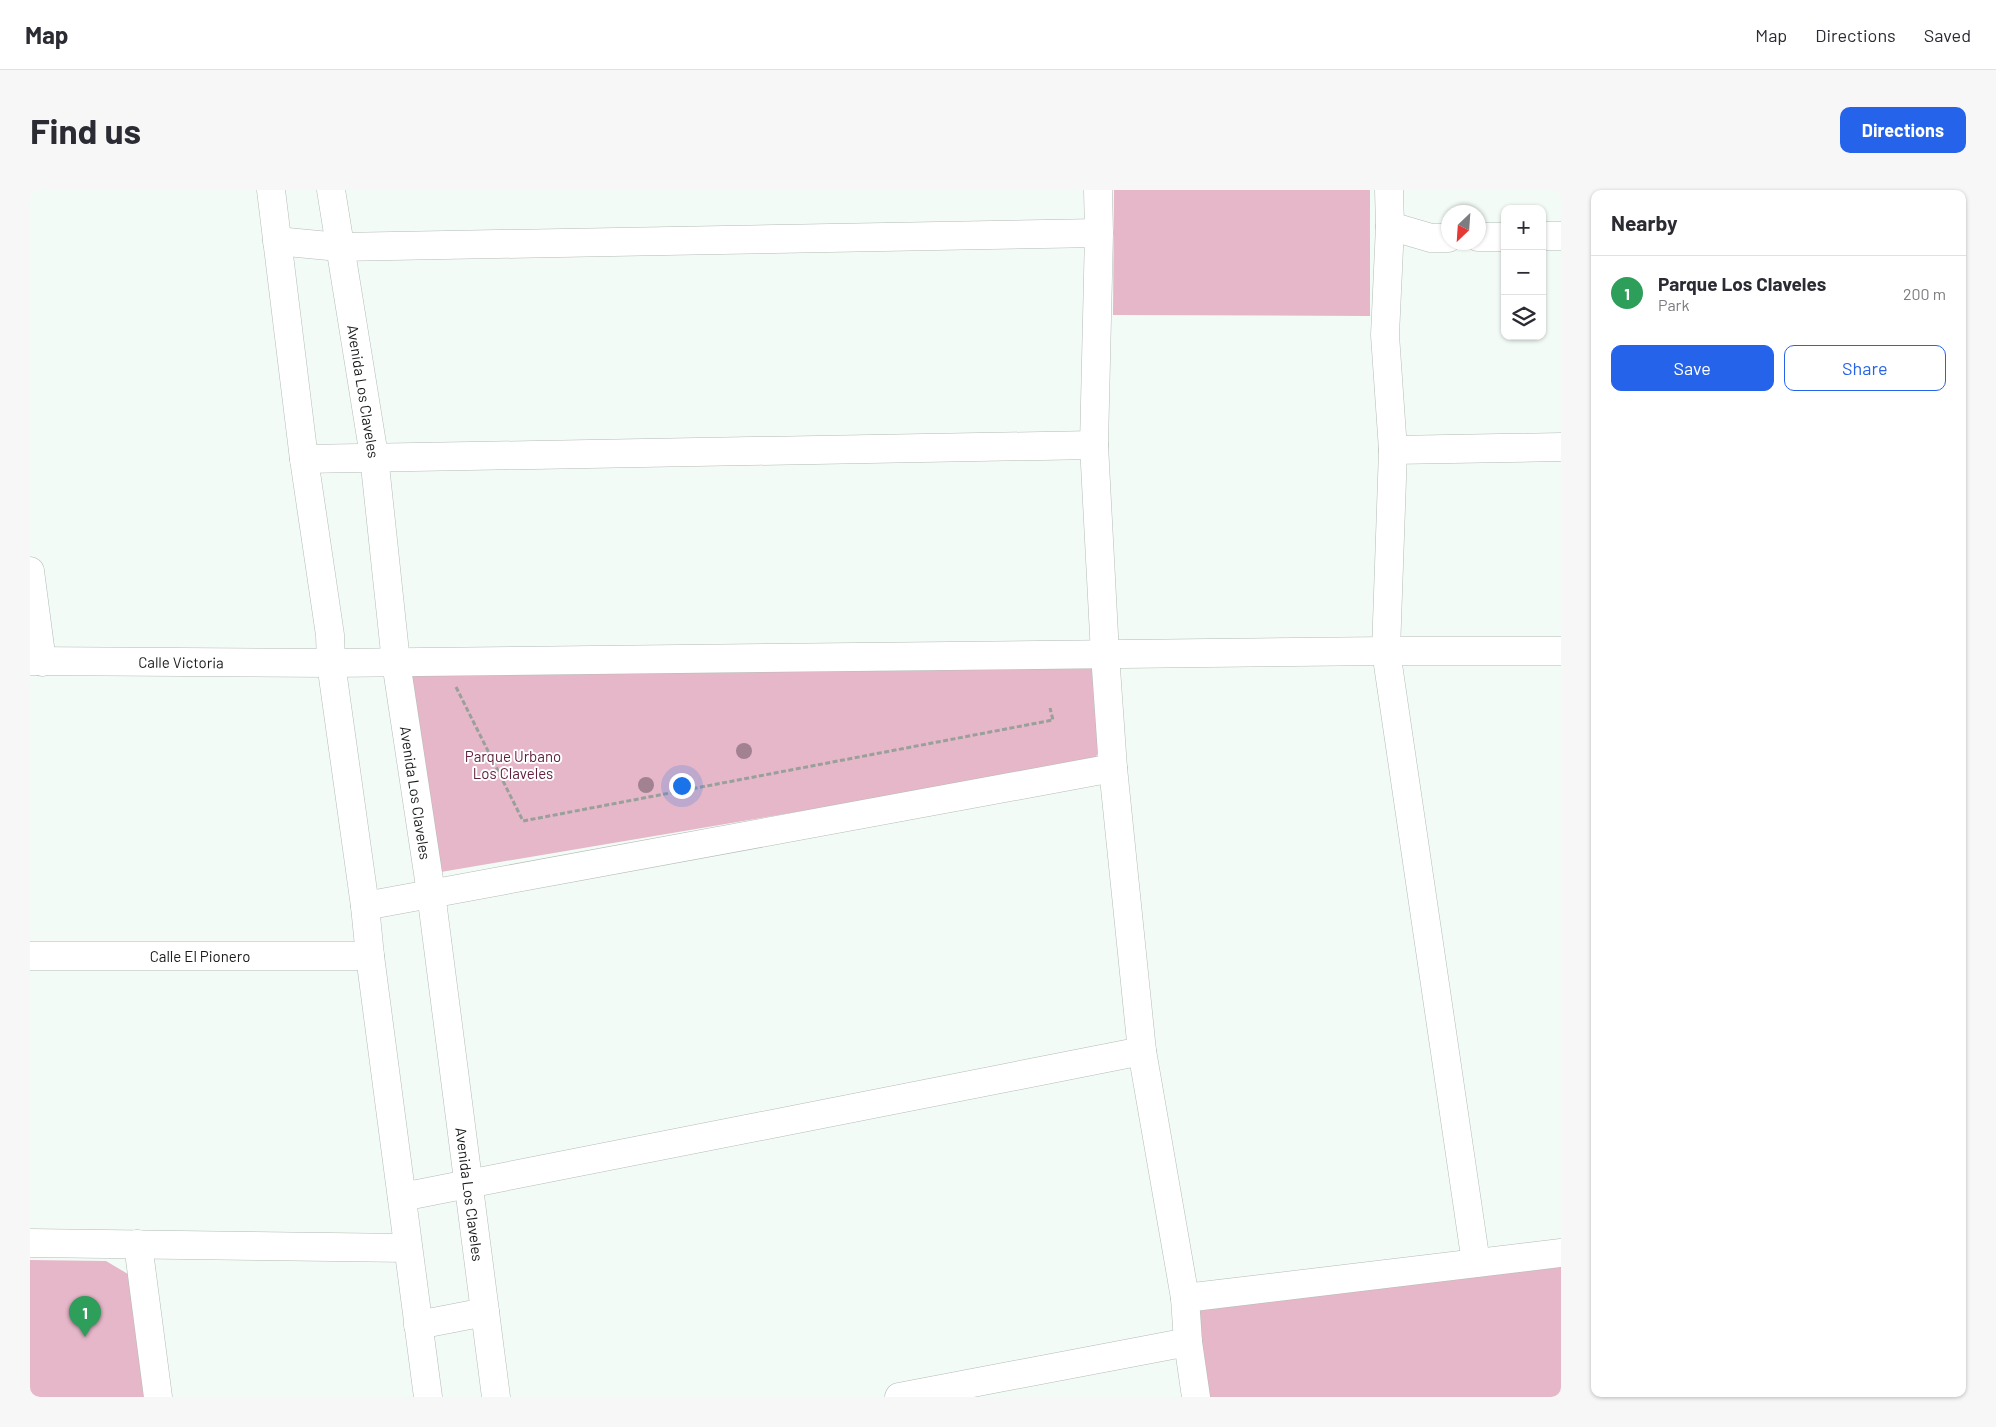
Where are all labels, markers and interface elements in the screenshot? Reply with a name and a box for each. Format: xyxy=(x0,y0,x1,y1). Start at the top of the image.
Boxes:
text: Map xyxy=(25,20,68,49)
text: Map xyxy=(1755,24,1787,46)
text: Directions xyxy=(1815,24,1896,46)
text: Saved xyxy=(1924,24,1971,46)
button: Directions xyxy=(1840,107,1966,153)
text: Find us xyxy=(30,109,141,151)
north arrow xyxy=(1441,205,1486,250)
map controls xyxy=(1501,205,1546,340)
button: + xyxy=(1501,205,1546,250)
text: Nearby xyxy=(1611,210,1677,235)
button: − xyxy=(1501,250,1546,295)
text: Parque Los Claveles xyxy=(1658,272,1826,295)
text: 1 xyxy=(1624,284,1630,303)
text: 200 m xyxy=(1903,284,1946,303)
button: layers xyxy=(1501,295,1546,340)
text: Park xyxy=(1658,295,1689,314)
street label: Avenida Los Claveles xyxy=(344,323,383,459)
button: Save xyxy=(1611,345,1774,391)
button: Share xyxy=(1784,345,1946,391)
street label: Calle Victoria xyxy=(138,653,224,671)
street label: Avenida Los Claveles xyxy=(397,725,435,861)
park label: Parque Urbano Los Claveles xyxy=(465,747,561,782)
your location xyxy=(669,773,695,799)
street label: Calle El Pionero xyxy=(150,947,250,965)
street label: Avenida Los Claveles xyxy=(452,1126,487,1262)
pin: 1 xyxy=(69,1296,101,1337)

